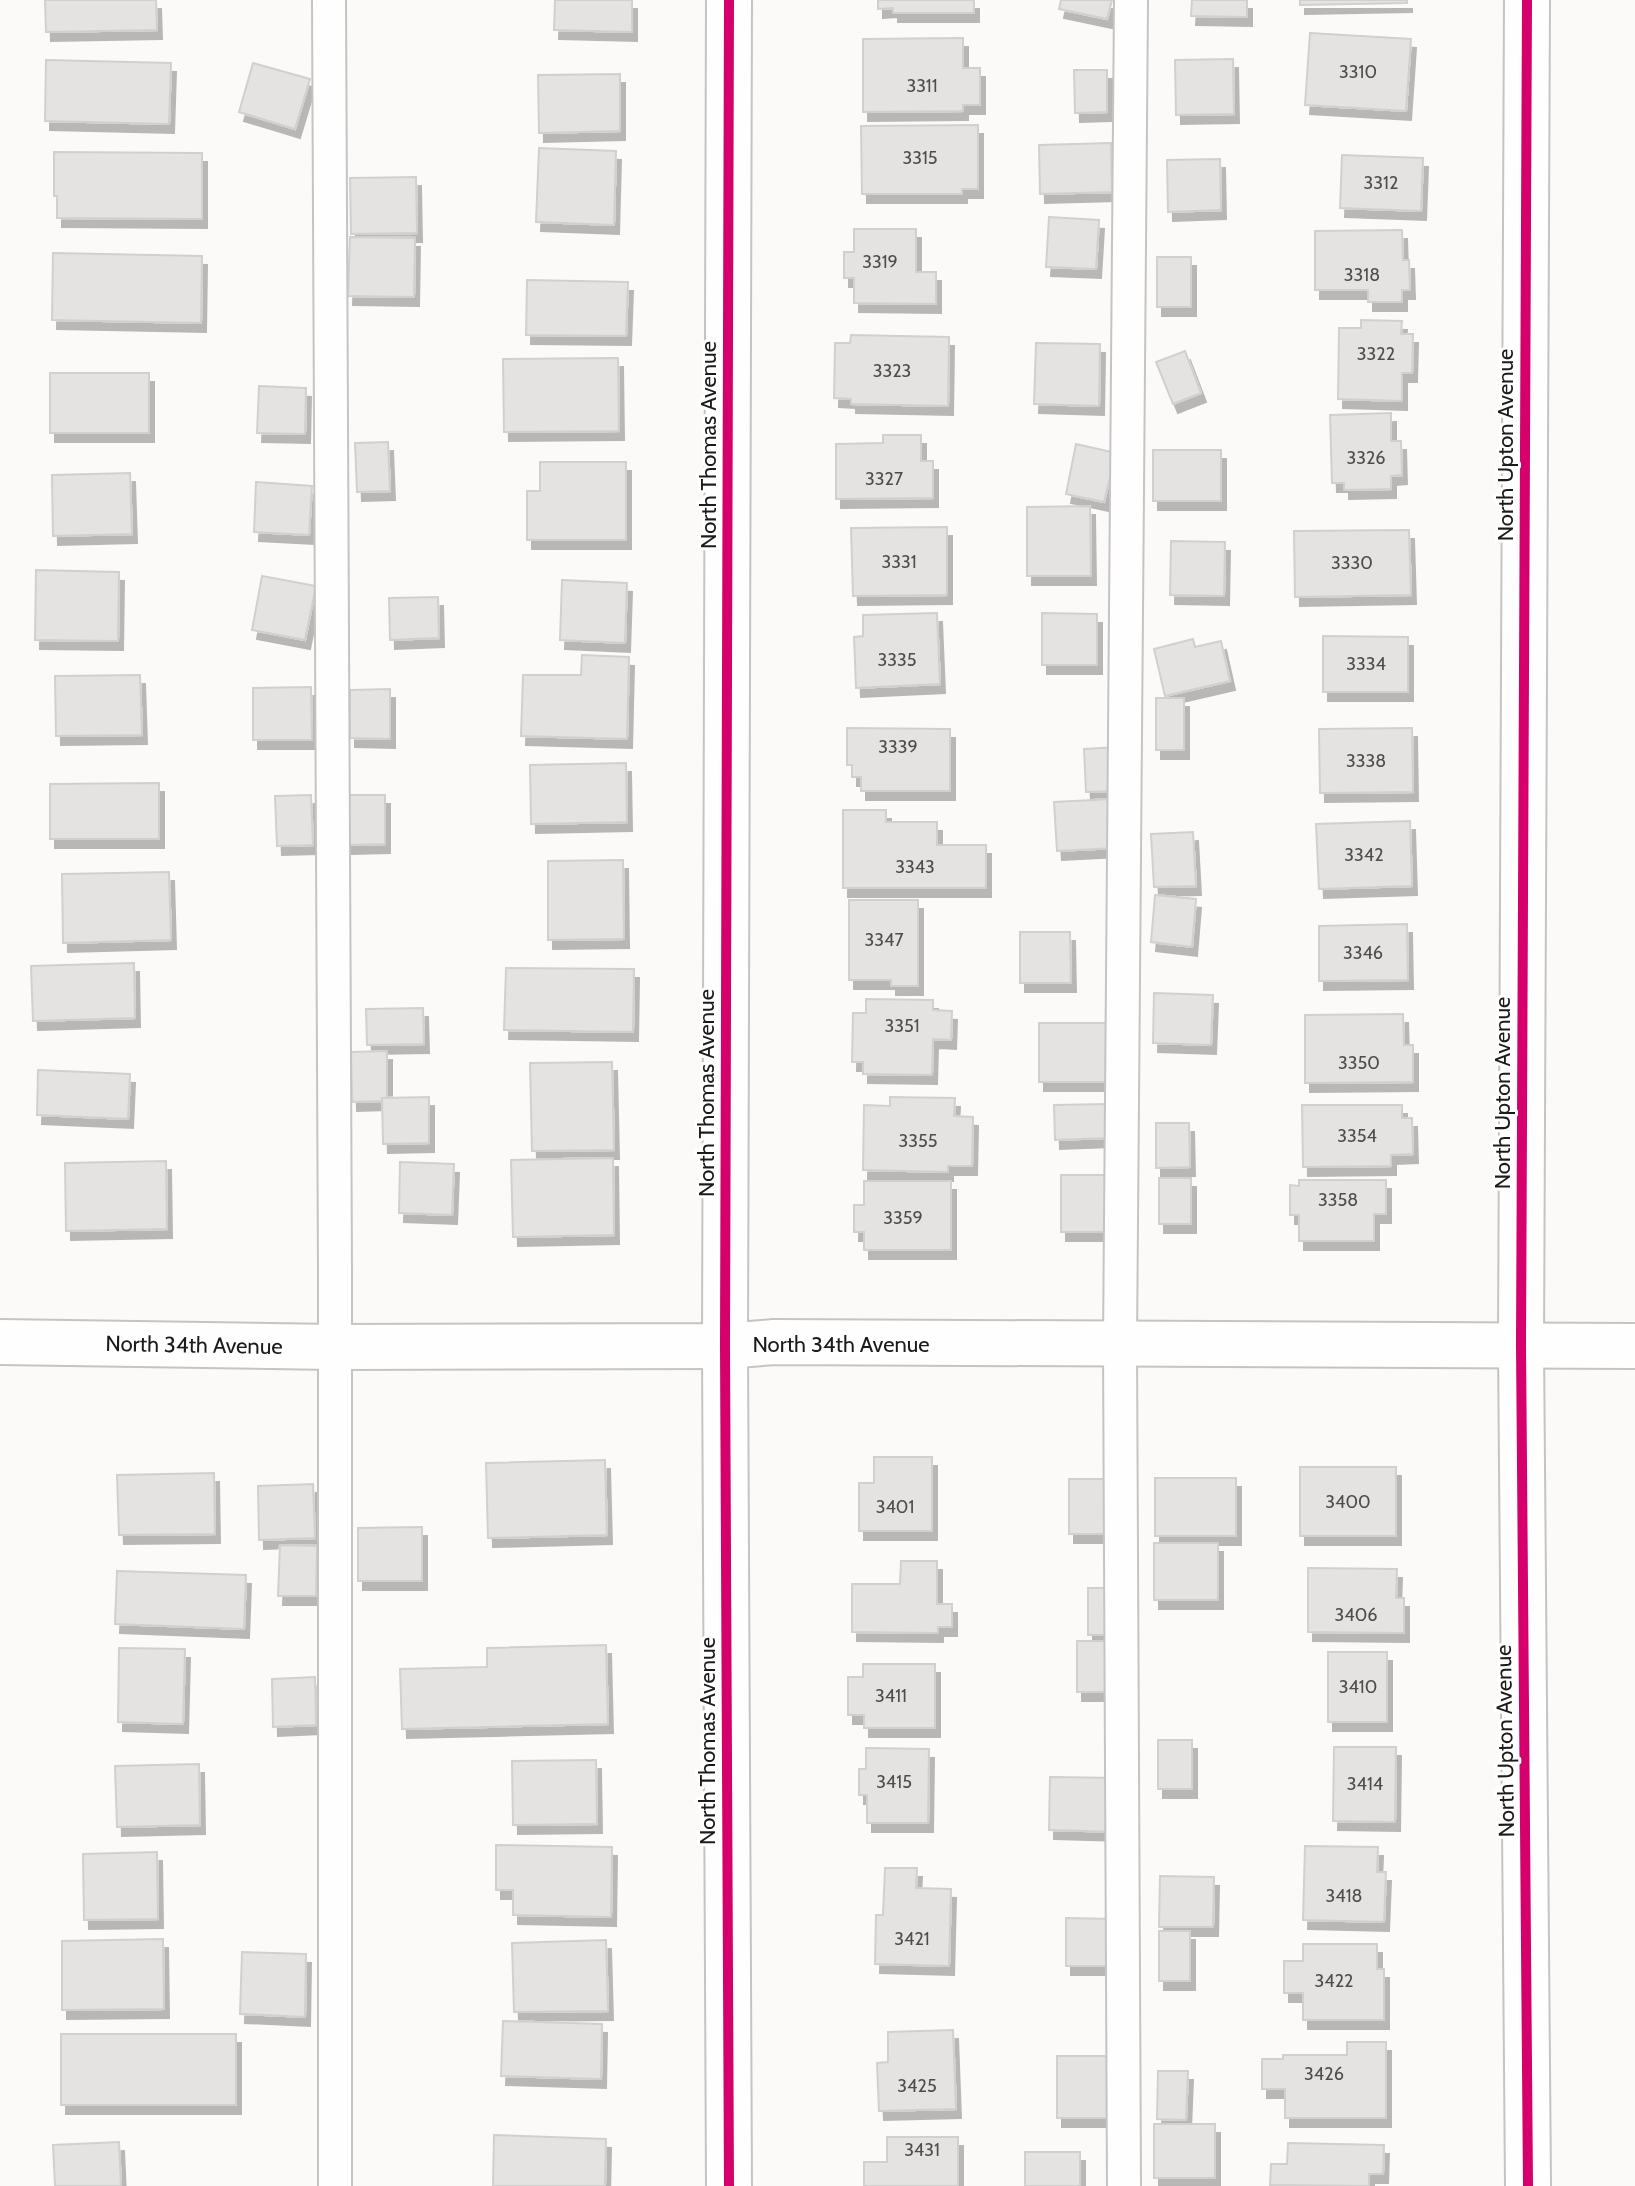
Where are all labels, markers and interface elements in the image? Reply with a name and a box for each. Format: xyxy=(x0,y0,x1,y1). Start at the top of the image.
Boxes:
house number: 3310 xyxy=(1339,61,1377,83)
house number: 3311 xyxy=(906,75,938,97)
house number: 3315 xyxy=(902,147,938,169)
house number: 3312 xyxy=(1364,172,1398,194)
house number: 3319 xyxy=(862,251,898,273)
house number: 3318 xyxy=(1344,264,1380,286)
street label: North Thomas Avenue xyxy=(695,341,722,549)
house number: 3322 xyxy=(1357,343,1395,365)
street label: North Upton Avenue xyxy=(1492,349,1519,541)
house number: 3323 xyxy=(873,360,911,382)
house number: 3326 xyxy=(1346,447,1386,469)
house number: 3327 xyxy=(865,468,903,490)
house number: 3331 xyxy=(881,551,917,573)
house number: 3330 xyxy=(1331,552,1373,574)
house number: 3335 xyxy=(878,649,916,671)
house number: 3334 xyxy=(1346,653,1386,675)
house number: 3339 xyxy=(878,736,918,758)
house number: 3338 xyxy=(1346,750,1386,772)
house number: 3342 xyxy=(1344,844,1384,866)
house number: 3343 xyxy=(895,856,935,878)
house number: 3347 xyxy=(865,929,903,951)
house number: 3346 xyxy=(1343,942,1383,964)
street label: North Thomas Avenue xyxy=(693,989,720,1197)
street label: North Upton Avenue xyxy=(1489,997,1516,1189)
house number: 3351 xyxy=(884,1015,920,1037)
house number: 3350 xyxy=(1338,1052,1380,1074)
house number: 3354 xyxy=(1337,1125,1377,1147)
house number: 3355 xyxy=(899,1130,937,1152)
house number: 3358 xyxy=(1318,1189,1358,1211)
house number: 3359 xyxy=(883,1207,923,1229)
street label: North 34th Avenue xyxy=(105,1330,283,1360)
street label: North 34th Avenue xyxy=(752,1331,930,1358)
house number: 3400 xyxy=(1325,1491,1371,1513)
house number: 3401 xyxy=(876,1496,914,1518)
house number: 3406 xyxy=(1335,1604,1377,1626)
street label: North Thomas Avenue xyxy=(694,1637,721,1845)
street label: North Upton Avenue xyxy=(1490,1644,1520,1838)
house number: 3410 xyxy=(1339,1676,1377,1698)
house number: 3411 xyxy=(875,1685,907,1707)
house number: 3415 xyxy=(876,1771,912,1793)
house number: 3414 xyxy=(1347,1773,1383,1795)
house number: 3418 xyxy=(1326,1885,1362,1907)
house number: 3421 xyxy=(894,1928,930,1950)
house number: 3422 xyxy=(1314,1970,1354,1992)
house number: 3426 xyxy=(1304,2063,1344,2085)
house number: 3425 xyxy=(897,2075,937,2097)
house number: 3431 xyxy=(904,2139,940,2161)

